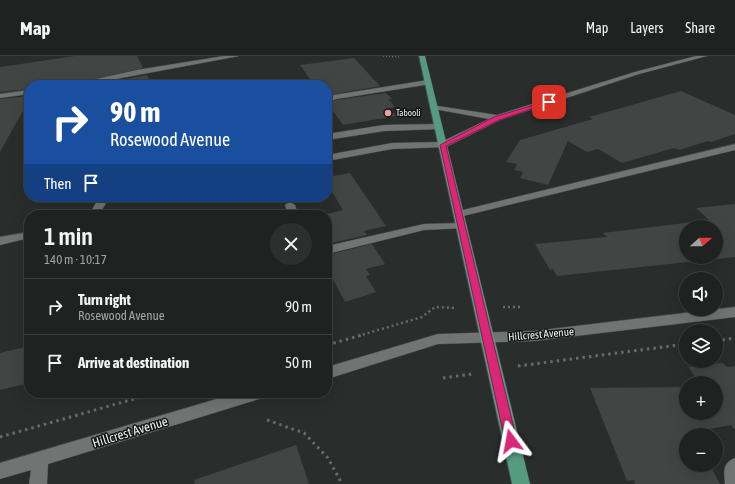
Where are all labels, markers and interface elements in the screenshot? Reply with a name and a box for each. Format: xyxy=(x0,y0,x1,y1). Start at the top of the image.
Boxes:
text: Map xyxy=(20,17,51,39)
text: Map xyxy=(586,20,608,36)
text: Layers xyxy=(630,20,663,36)
text: Share xyxy=(685,20,715,36)
pin xyxy=(532,85,566,119)
icon: arrive xyxy=(538,91,560,113)
icon: right xyxy=(44,96,96,148)
text: 90 m xyxy=(110,96,160,128)
marker: Tabooli xyxy=(383,108,393,118)
place label: Tabooli xyxy=(396,108,421,118)
text: Rosewood Avenue xyxy=(110,129,230,150)
icon: arrive xyxy=(80,172,102,194)
text: Then xyxy=(44,175,72,192)
north arrow xyxy=(679,220,723,264)
map controls xyxy=(679,220,723,472)
text: 1 min xyxy=(44,223,93,250)
button: close xyxy=(270,223,312,265)
text: 140 m · 10:17 xyxy=(44,252,107,267)
button: sound xyxy=(679,272,723,316)
text: Turn right xyxy=(78,291,131,308)
icon: right xyxy=(44,296,66,318)
text: 90 m xyxy=(285,298,312,315)
text: Rosewood Avenue xyxy=(78,308,165,323)
button: layers xyxy=(679,324,723,368)
street label: Hillcrest Avenue xyxy=(508,325,574,343)
icon: arrive xyxy=(44,352,66,374)
text: Arrive at destination xyxy=(78,354,189,371)
text: 50 m xyxy=(285,354,312,371)
button: + xyxy=(679,376,723,420)
street label: Hillcrest Avenue xyxy=(91,413,170,451)
position arrow xyxy=(490,420,532,462)
button: − xyxy=(679,428,723,472)

